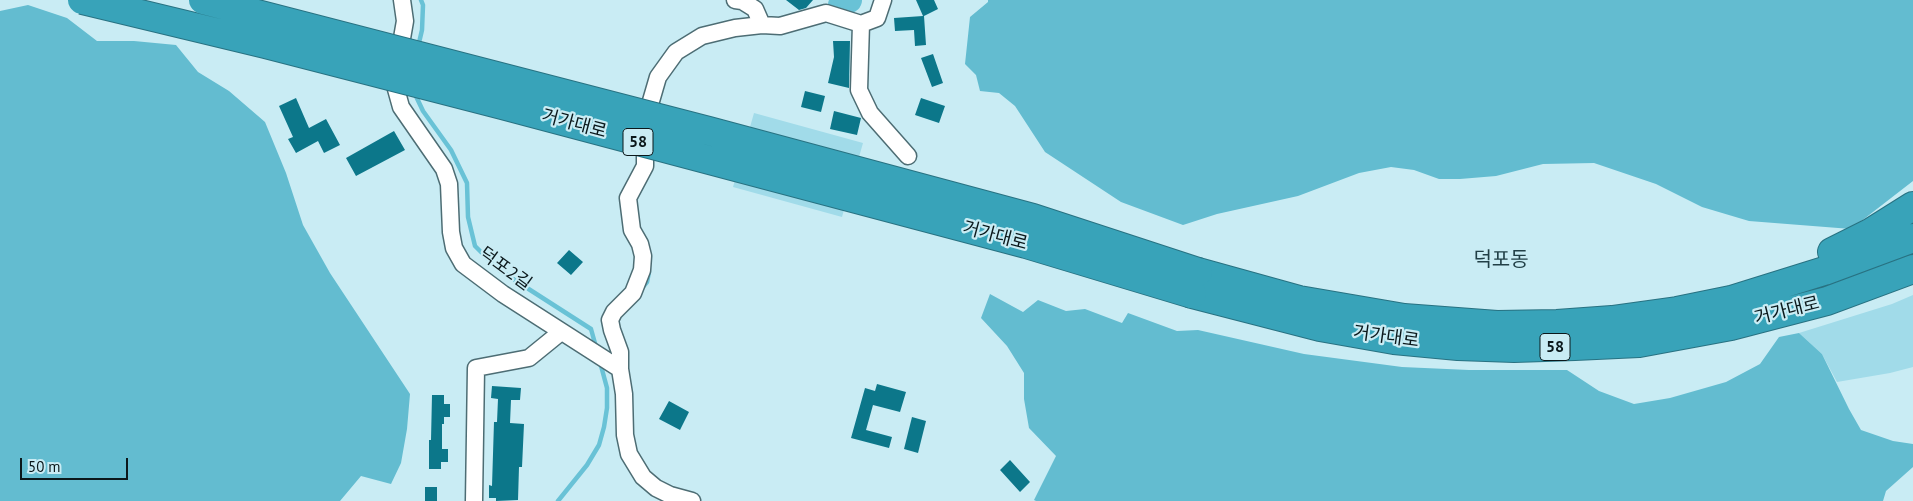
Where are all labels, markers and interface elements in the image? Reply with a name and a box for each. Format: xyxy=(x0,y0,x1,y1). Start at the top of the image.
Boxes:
street label: 거가대로 xyxy=(539,105,609,143)
road number: 58 xyxy=(623,128,653,156)
street label: 거가대로 xyxy=(960,217,1030,255)
street label: 덕포2길 xyxy=(475,243,535,295)
district label: 덕포동 xyxy=(1473,248,1529,272)
street label: 거가대로 xyxy=(1752,293,1822,329)
street label: 거가대로 xyxy=(1352,322,1420,352)
road number: 58 xyxy=(1540,334,1570,361)
scale bar xyxy=(22,448,130,480)
text: 50 m xyxy=(28,457,61,476)

